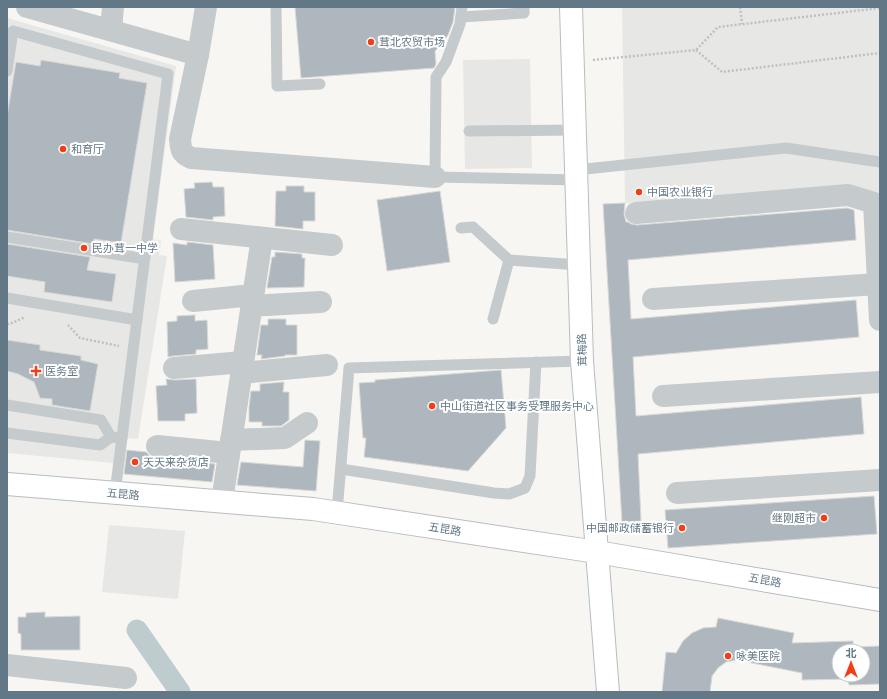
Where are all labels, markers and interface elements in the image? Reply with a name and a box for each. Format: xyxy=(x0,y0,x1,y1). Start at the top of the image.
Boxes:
place label: 茸北农贸市场 xyxy=(379,36,445,48)
marker: 茸北农贸市场 xyxy=(366,37,376,47)
place label: 和育厅 xyxy=(71,143,104,155)
marker: 和育厅 xyxy=(58,144,68,154)
place label: 中国农业银行 xyxy=(647,186,713,198)
marker: 中国农业银行 xyxy=(634,187,644,197)
place label: 民办茸一中学 xyxy=(92,242,158,254)
marker: 民办茸一中学 xyxy=(79,243,89,253)
street label: 茸梅路 xyxy=(575,333,589,367)
marker: 医务室 xyxy=(30,365,42,377)
place label: 医务室 xyxy=(45,365,78,377)
place label: 中山街道社区事务受理服务中心 xyxy=(440,400,594,412)
marker: 中山街道社区事务受理服务中心 xyxy=(427,401,437,411)
place label: 天天来杂货店 xyxy=(143,456,209,468)
marker: 天天来杂货店 xyxy=(130,457,140,467)
street label: 五昆路 xyxy=(106,487,140,501)
place label: 继刚超市 xyxy=(772,512,816,524)
marker: 继刚超市 xyxy=(819,513,829,523)
street label: 五昆路 xyxy=(428,520,462,538)
place label: 中国邮政储蓄银行 xyxy=(586,522,674,534)
marker: 中国邮政储蓄银行 xyxy=(677,523,687,533)
street label: 五昆路 xyxy=(748,571,782,589)
north arrow xyxy=(831,643,871,683)
text: 北 xyxy=(846,647,857,659)
place label: 咏美医院 xyxy=(736,650,780,662)
marker: 咏美医院 xyxy=(723,651,733,661)

